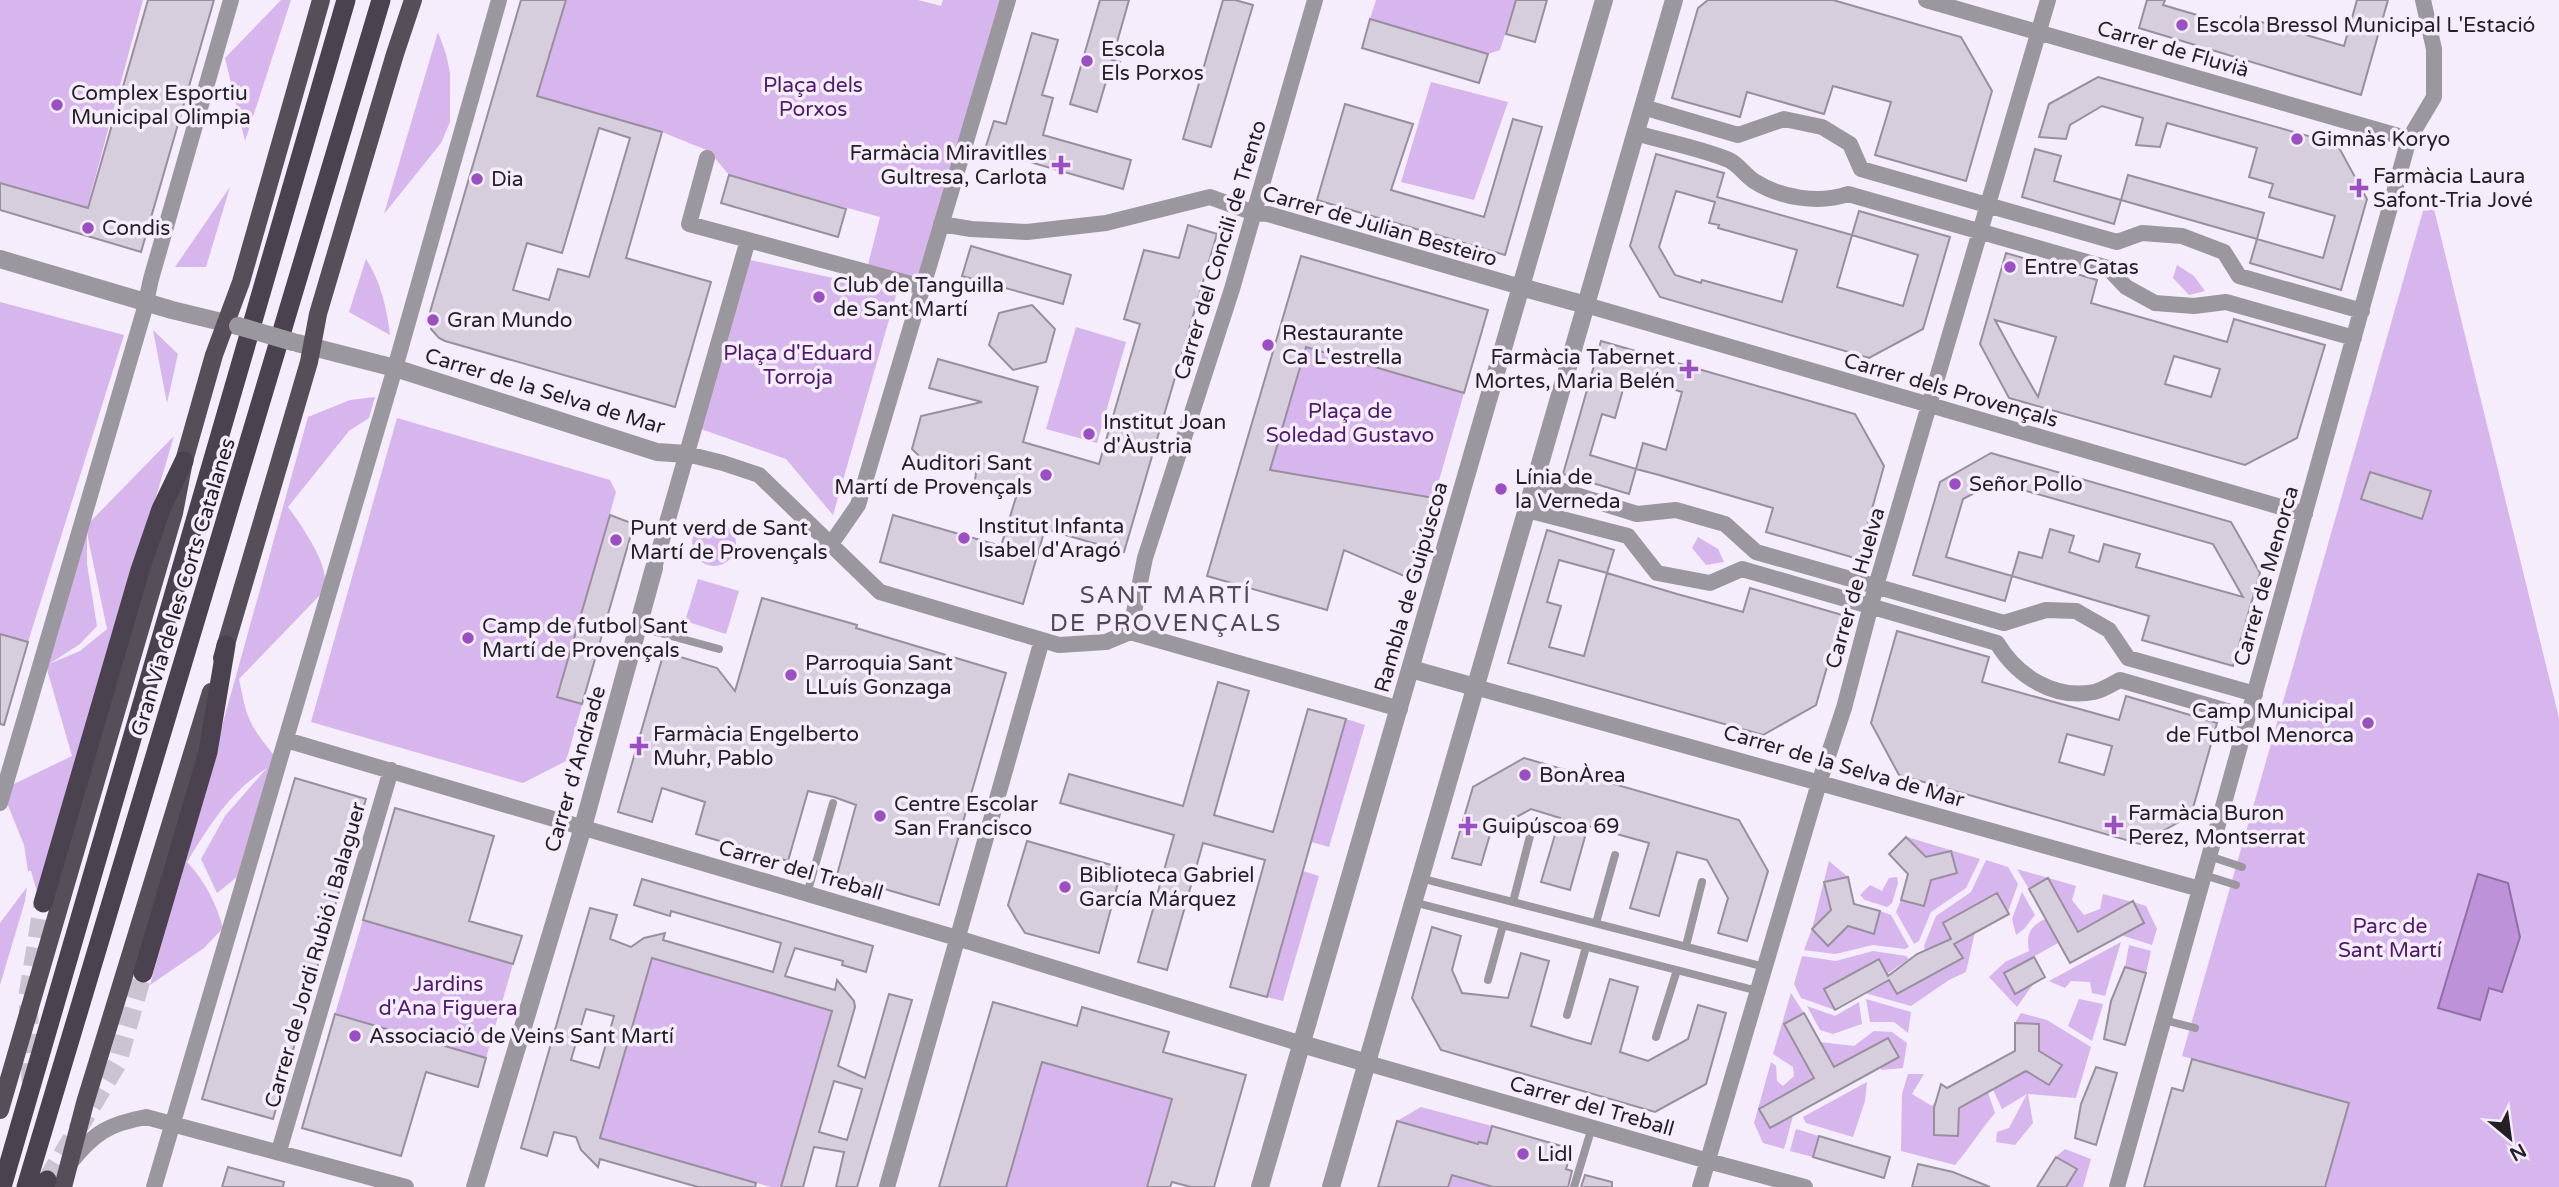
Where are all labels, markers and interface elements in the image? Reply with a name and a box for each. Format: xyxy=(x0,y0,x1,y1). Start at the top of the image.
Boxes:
place label: Escola Bressol Municipal L'Estació xyxy=(2196,13,2535,38)
street label: Carrer de Fluvià xyxy=(2094,16,2252,83)
marker: Escola Bressol Municipal L'Estació xyxy=(2174,17,2190,33)
place label: Escola Els Porxos xyxy=(1101,37,1204,86)
marker: Escola Els Porxos xyxy=(1079,53,1095,69)
park label: Plaça dels Porxos xyxy=(763,73,863,122)
place label: Complex Esportiu Municipal Olimpia xyxy=(71,81,251,130)
marker: Complex Esportiu Municipal Olimpia xyxy=(49,97,65,113)
street label: Carrer del Concili de Trento xyxy=(1169,117,1272,383)
place label: Gimnàs Koryo xyxy=(2311,127,2450,152)
marker: Gimnàs Koryo xyxy=(2289,131,2305,147)
place label: Farmàcia Miravitlles Gultresa, Carlota xyxy=(849,141,1047,190)
marker: Farmàcia Miravitlles Gultresa, Carlota xyxy=(1053,157,1069,173)
place label: Farmàcia Laura Safont-Tria Jové xyxy=(2373,164,2533,213)
place label: Dia xyxy=(491,167,524,192)
marker: Dia xyxy=(469,171,485,187)
marker: Farmàcia Laura Safont-Tria Jové xyxy=(2351,180,2367,196)
street label: Carrer de Julian Besteiro xyxy=(1260,181,1500,272)
place label: Condis xyxy=(102,216,170,241)
marker: Condis xyxy=(80,220,96,236)
place label: Entre Catas xyxy=(2024,255,2139,280)
marker: Entre Catas xyxy=(2002,259,2018,275)
place label: Club de Tanguilla de Sant Martí xyxy=(833,273,1004,322)
marker: Club de Tanguilla de Sant Martí xyxy=(811,289,827,305)
place label: Gran Mundo xyxy=(447,308,573,333)
marker: Gran Mundo xyxy=(425,312,441,328)
place label: Restaurante Ca L'estrella xyxy=(1282,321,1404,370)
marker: Restaurante Ca L'estrella xyxy=(1260,337,1276,353)
park label: Plaça d'Eduard Torroja xyxy=(723,341,873,390)
street label: Carrer de la Selva de Mar xyxy=(422,343,668,440)
place label: Farmàcia Tabernet Mortes, Maria Belén xyxy=(1475,345,1675,394)
street label: Carrer dels Provençals xyxy=(1841,348,2061,433)
marker: Farmàcia Tabernet Mortes, Maria Belén xyxy=(1681,361,1697,377)
park label: Plaça de Soledad Gustavo xyxy=(1266,399,1434,448)
place label: Institut Joan d'Àustria xyxy=(1103,410,1226,459)
marker: Institut Joan d'Àustria xyxy=(1081,426,1097,442)
street label: Gran Via de les Corts Catalanes xyxy=(126,435,241,739)
place label: Auditori Sant Martí de Provençals xyxy=(834,451,1032,500)
place label: Línia de la Verneda xyxy=(1515,465,1621,514)
marker: Auditori Sant Martí de Provençals xyxy=(1038,467,1054,483)
place label: Señor Pollo xyxy=(1969,472,2083,497)
marker: Señor Pollo xyxy=(1947,476,1963,492)
street label: Rambla de Guipúscoa xyxy=(1369,479,1454,695)
marker: Línia de la Verneda xyxy=(1493,481,1509,497)
street label: Carrer de Menorca xyxy=(2229,483,2304,669)
street label: Carrer de Huelva xyxy=(1821,505,1890,672)
place label: Institut Infanta Isabel d'Aragó xyxy=(978,514,1124,563)
place label: Punt verd de Sant Martí de Provençals xyxy=(630,516,828,565)
marker: Institut Infanta Isabel d'Aragó xyxy=(956,530,972,546)
marker: Punt verd de Sant Martí de Provençals xyxy=(608,532,624,548)
district label: SANT MARTÍ DE PROVENÇALS xyxy=(1050,580,1282,638)
place label: Camp de futbol Sant Martí de Provençals xyxy=(482,614,688,663)
marker: Camp de futbol Sant Martí de Provençals xyxy=(460,630,476,646)
place label: Parroquia Sant LLuís Gonzaga xyxy=(805,651,953,700)
marker: Parroquia Sant LLuís Gonzaga xyxy=(783,667,799,683)
street label: Carrer d'Andrade xyxy=(540,683,611,855)
place label: Camp Municipal de Futbol Menorca xyxy=(2166,699,2354,748)
marker: Camp Municipal de Futbol Menorca xyxy=(2360,715,2376,731)
street label: Carrer de la Selva de Mar xyxy=(1720,720,1967,813)
place label: Farmàcia Engelberto Muhr, Pablo xyxy=(653,722,859,771)
marker: Farmàcia Engelberto Muhr, Pablo xyxy=(631,738,647,754)
place label: BonÀrea xyxy=(1539,763,1626,788)
marker: BonÀrea xyxy=(1517,767,1533,783)
place label: Centre Escolar San Francisco xyxy=(894,792,1038,841)
street label: Carrer de Jordi Rubió i Balaguer xyxy=(260,799,371,1111)
place label: Farmàcia Buron Perez, Montserrat xyxy=(2128,801,2306,850)
marker: Centre Escolar San Francisco xyxy=(872,808,888,824)
place label: Guipúscoa 69 xyxy=(1482,814,1620,839)
marker: Farmàcia Buron Perez, Montserrat xyxy=(2106,817,2122,833)
marker: Guipúscoa 69 xyxy=(1460,818,1476,834)
street label: Carrer del Treball xyxy=(716,835,886,906)
place label: Biblioteca Gabriel García Márquez xyxy=(1079,863,1255,912)
marker: Biblioteca Gabriel García Márquez xyxy=(1057,879,1073,895)
park label: Parc de Sant Martí xyxy=(2338,914,2442,963)
park label: Jardins d'Ana Figuera xyxy=(378,972,518,1021)
place label: Associació de Veins Sant Martí xyxy=(369,1024,674,1049)
marker: Associació de Veins Sant Martí xyxy=(347,1028,363,1044)
street label: Carrer del Treball xyxy=(1507,1071,1677,1142)
north arrow xyxy=(2475,1103,2545,1173)
text: N xyxy=(2506,1139,2530,1165)
place label: Lidl xyxy=(1537,1142,1573,1167)
marker: Lidl xyxy=(1515,1146,1531,1162)

